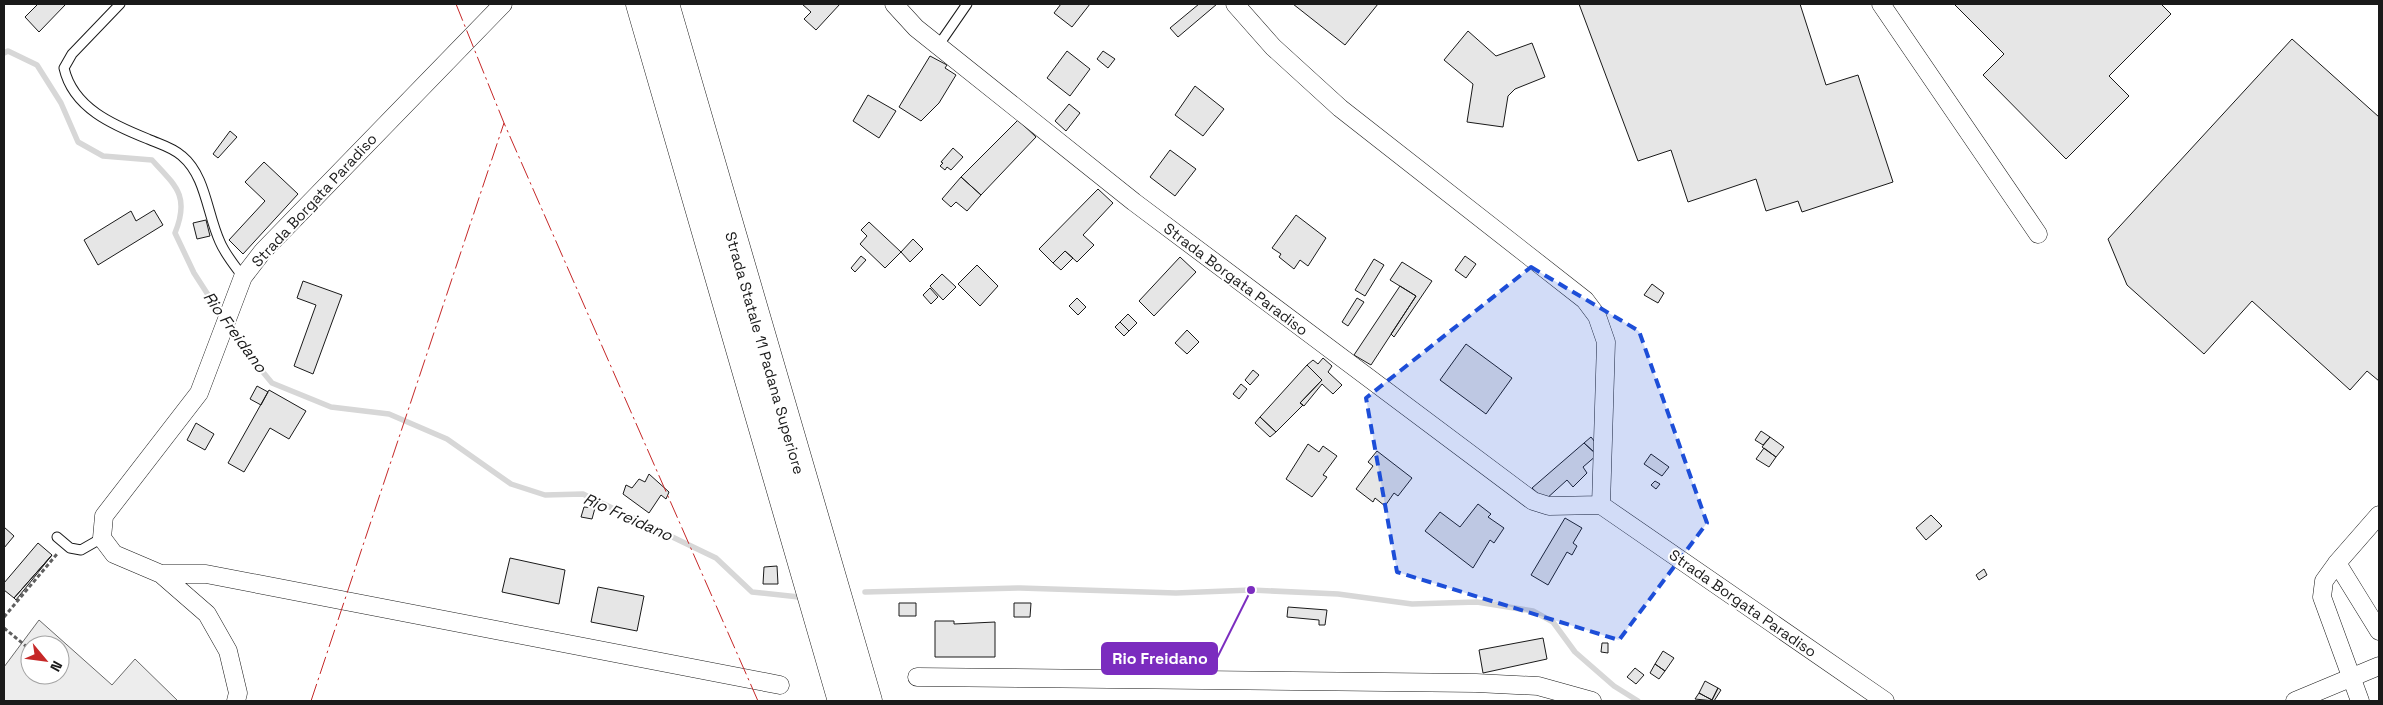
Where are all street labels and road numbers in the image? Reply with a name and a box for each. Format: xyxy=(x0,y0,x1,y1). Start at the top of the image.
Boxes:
street label: Strada Borgata Paradiso xyxy=(247,129,381,271)
street label: Strada Borgata Paradiso xyxy=(1160,219,1312,339)
street label: Strada Statale 11 Padana Superiore xyxy=(721,229,809,477)
street label: Strada Borgata Paradiso xyxy=(1666,545,1820,661)

